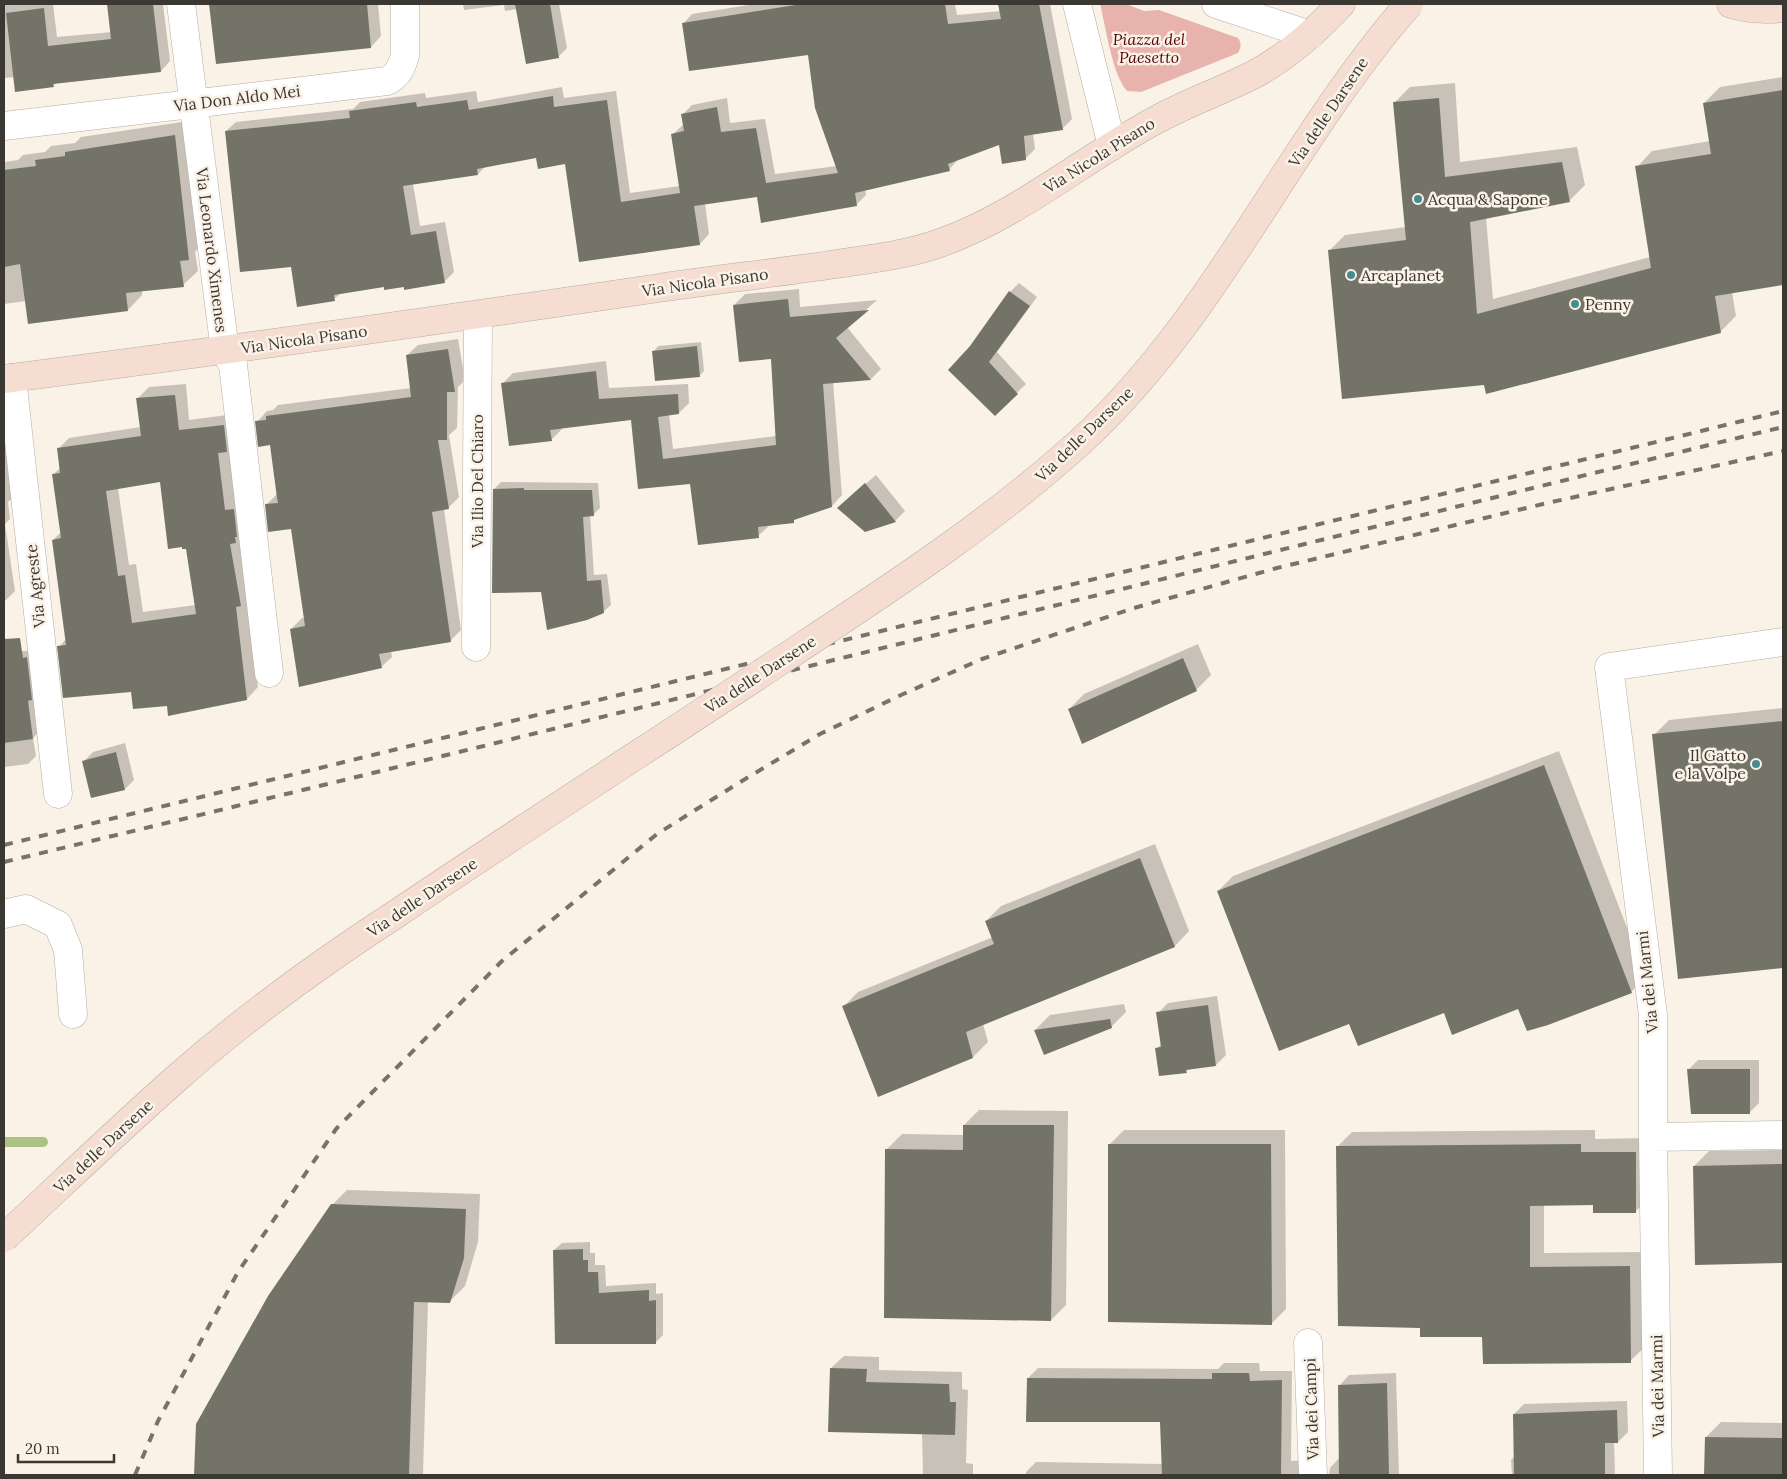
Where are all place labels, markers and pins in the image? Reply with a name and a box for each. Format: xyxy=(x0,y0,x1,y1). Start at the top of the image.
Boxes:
place label: Acqua & Sapone xyxy=(1427,189,1548,209)
marker: Acqua & Sapone xyxy=(1412,193,1424,205)
place label: Arcaplanet xyxy=(1360,265,1442,285)
marker: Arcaplanet xyxy=(1345,269,1357,281)
place label: Penny xyxy=(1585,294,1632,314)
marker: Penny xyxy=(1569,298,1581,310)
place label: Il Gatto e la Volpe xyxy=(1675,745,1746,783)
marker: Il Gatto e la Volpe xyxy=(1750,758,1762,770)

